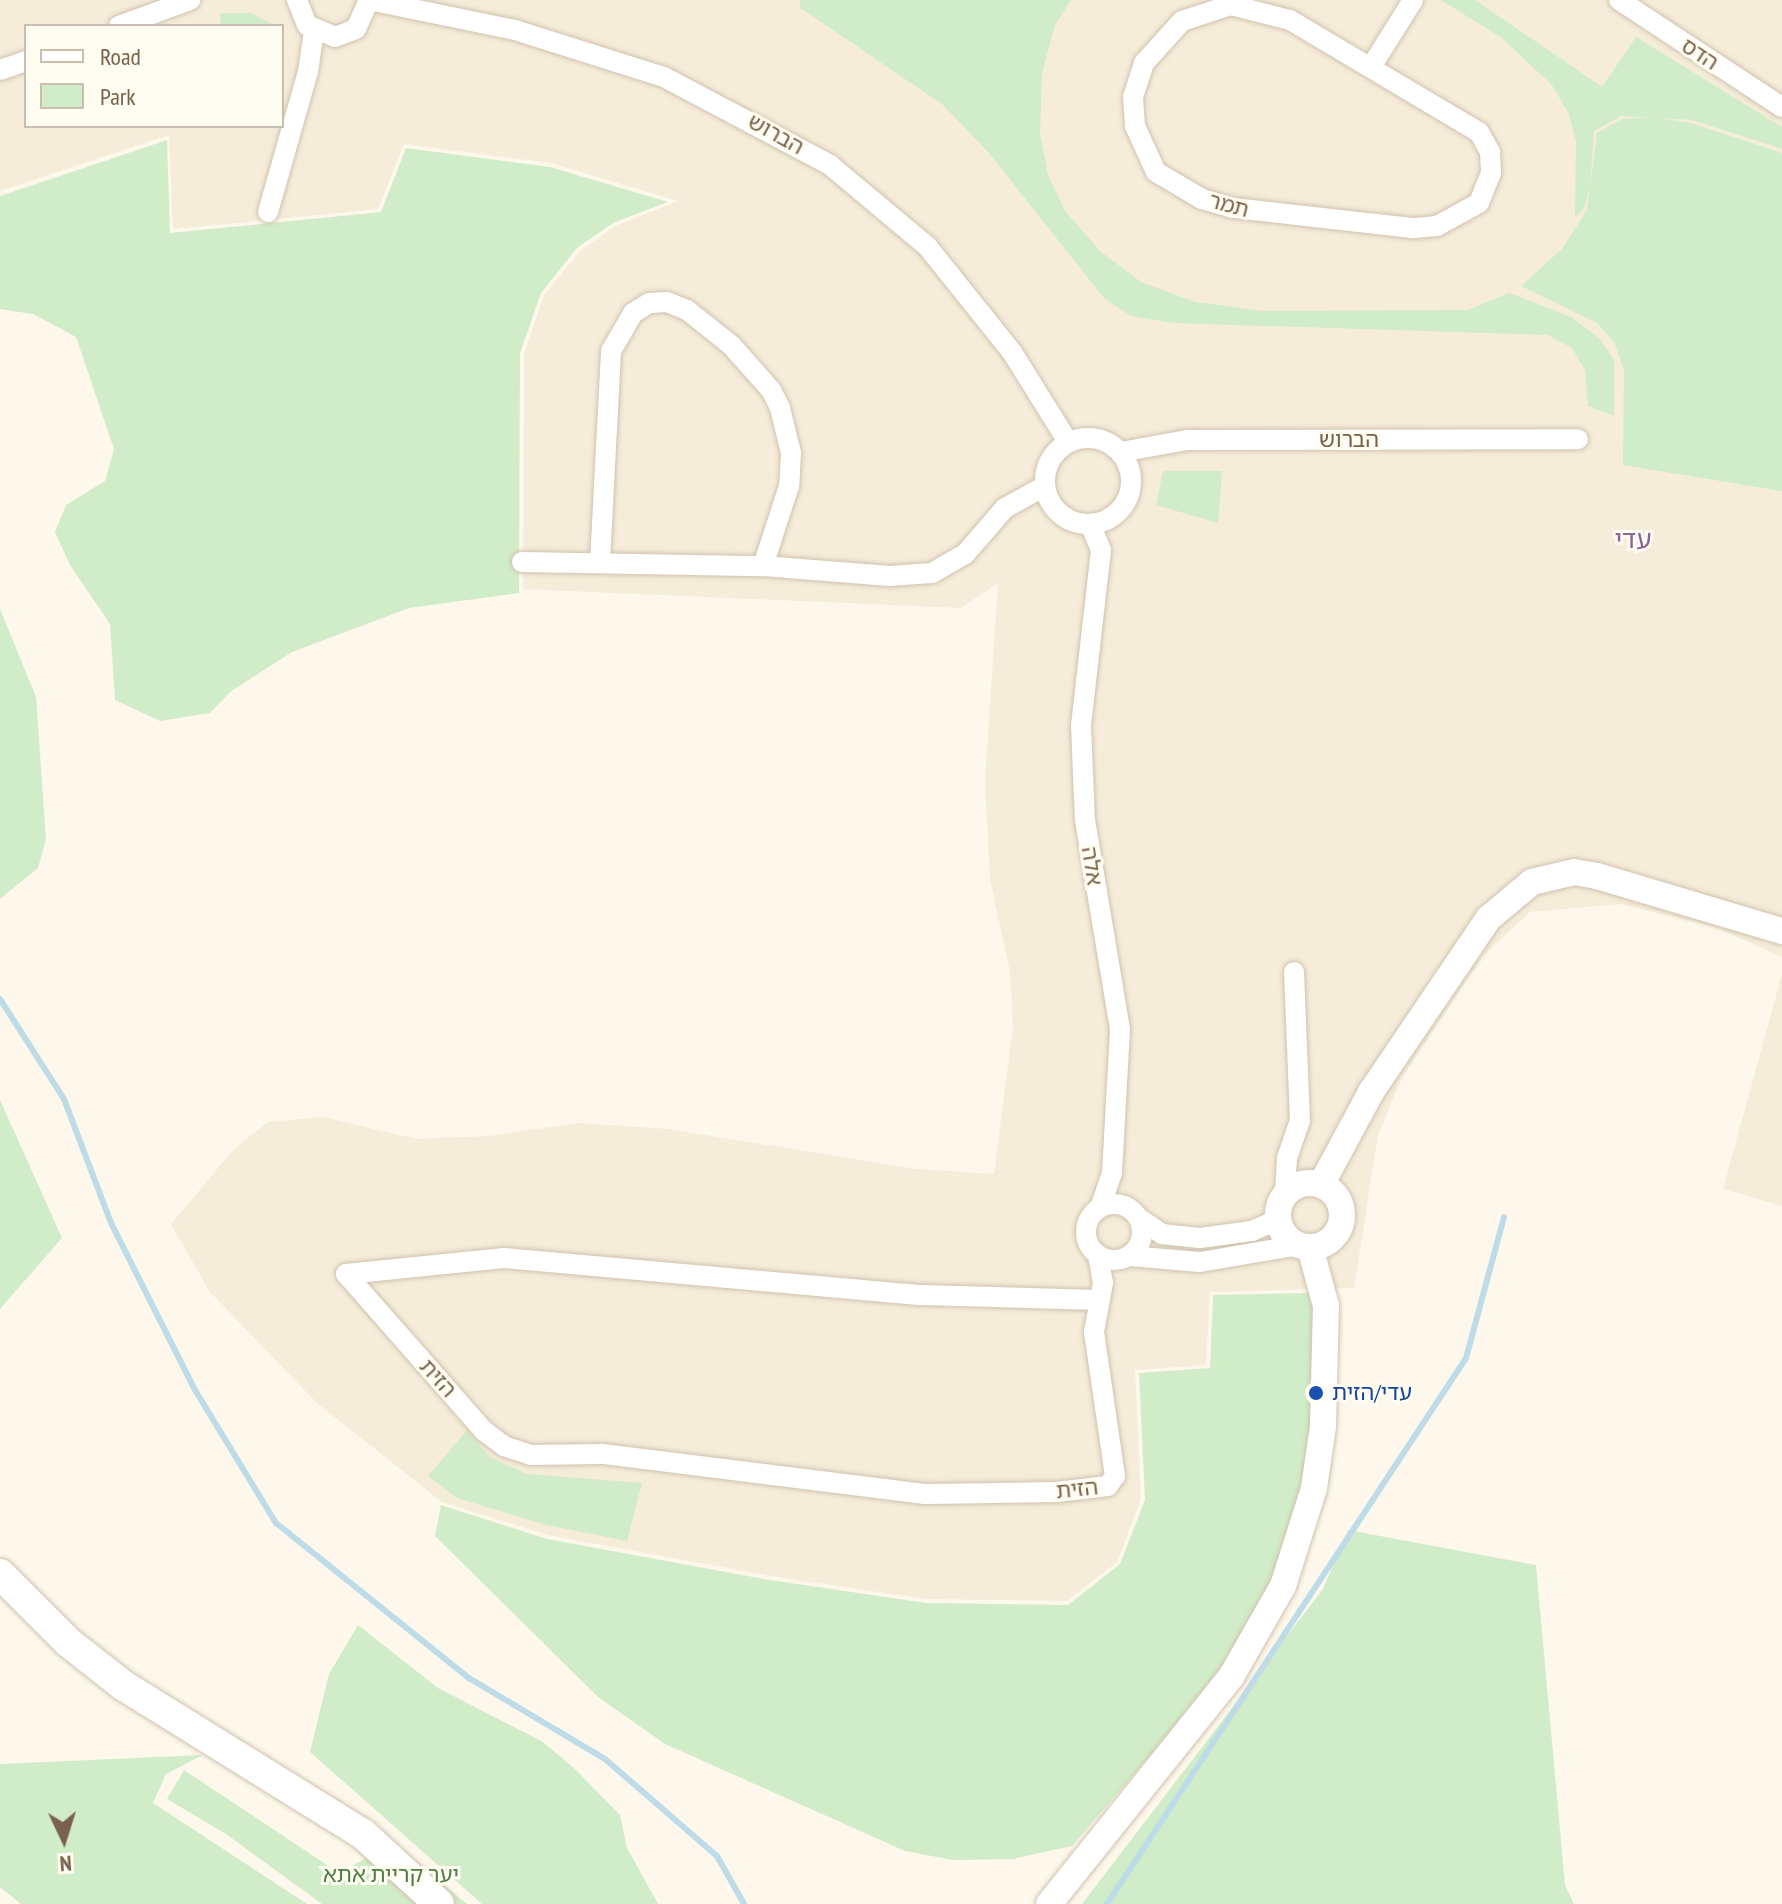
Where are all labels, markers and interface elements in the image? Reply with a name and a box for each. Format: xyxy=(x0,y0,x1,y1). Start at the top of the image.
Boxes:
legend xyxy=(24,24,284,128)
street label: הדס xyxy=(1676,32,1724,76)
text: Road xyxy=(100,41,141,72)
text: Park xyxy=(100,81,136,112)
street label: הברוש xyxy=(743,108,809,160)
street label: תמר xyxy=(1206,187,1252,223)
street label: הברוש xyxy=(1319,427,1379,453)
district label: עדי xyxy=(1614,523,1652,555)
street label: אלה xyxy=(1076,845,1108,887)
street label: הזית xyxy=(414,1353,462,1403)
place label: עדי/הזית xyxy=(1332,1380,1412,1406)
marker: עדי/הזית xyxy=(1307,1384,1325,1402)
street label: הזית xyxy=(1055,1474,1099,1504)
north arrow xyxy=(24,1800,104,1880)
text: N xyxy=(59,1850,73,1878)
park label: יער קריית אתא xyxy=(323,1862,459,1888)

